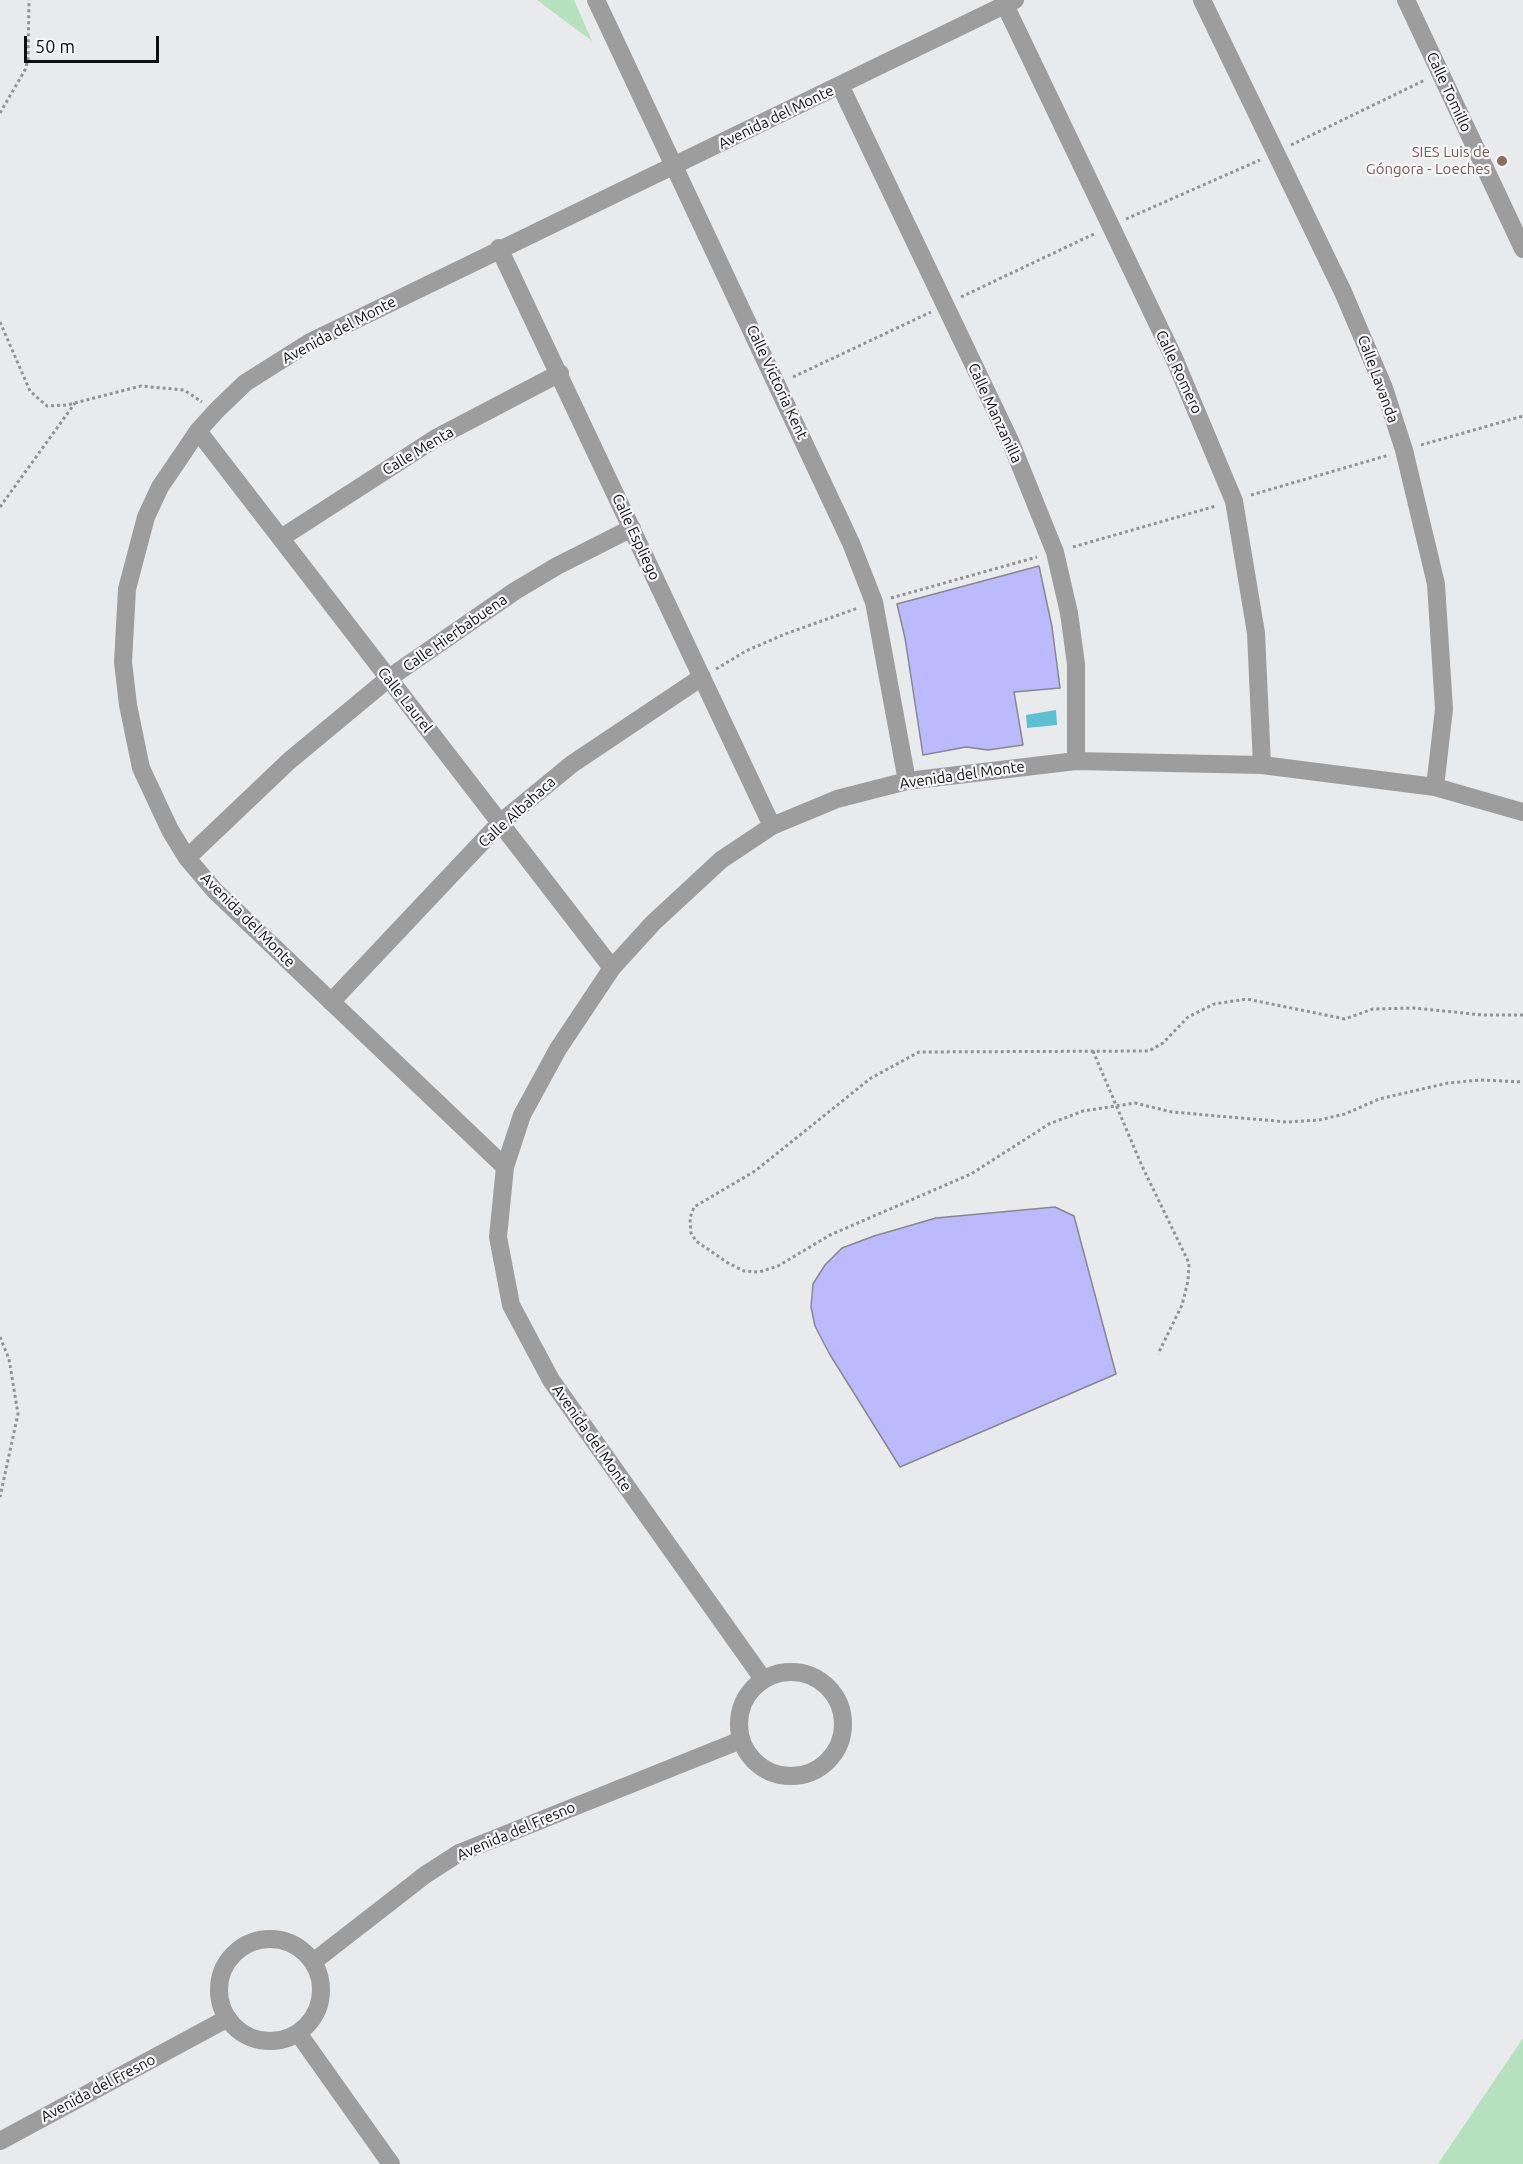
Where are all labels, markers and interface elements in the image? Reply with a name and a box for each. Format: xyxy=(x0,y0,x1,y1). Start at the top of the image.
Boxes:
scale bar xyxy=(27,24,162,62)
text: 50 m xyxy=(35,36,75,56)
street label: Calle Tomillo xyxy=(1423,49,1475,135)
street label: Avenida del Monte xyxy=(715,81,837,153)
place label: SIES Luis de Góngora - Loeches xyxy=(1366,143,1490,178)
marker: SIES Luis de Góngora - Loeches xyxy=(1495,154,1509,168)
street label: Avenida del Monte xyxy=(279,292,399,368)
street label: Calle Victoria Kent xyxy=(743,322,811,442)
street label: Calle Romero xyxy=(1152,327,1206,417)
street label: Calle Lavanda xyxy=(1354,333,1402,425)
street label: Calle Manzanilla xyxy=(964,360,1026,466)
street label: Calle Menta xyxy=(379,423,457,479)
street label: Calle Espliego xyxy=(608,491,664,583)
street label: Calle Hierbabuena xyxy=(399,590,511,676)
street label: Calle Laurel xyxy=(374,664,436,736)
street label: Avenida del Monte xyxy=(898,757,1026,793)
street label: Calle Albahaca xyxy=(475,773,559,851)
street label: Avenida del Monte xyxy=(197,869,299,971)
street label: Avenida del Monte xyxy=(548,1381,636,1495)
street label: Avenida del Fresno xyxy=(454,1798,578,1864)
street label: Avenida del Fresno xyxy=(38,2050,158,2126)

